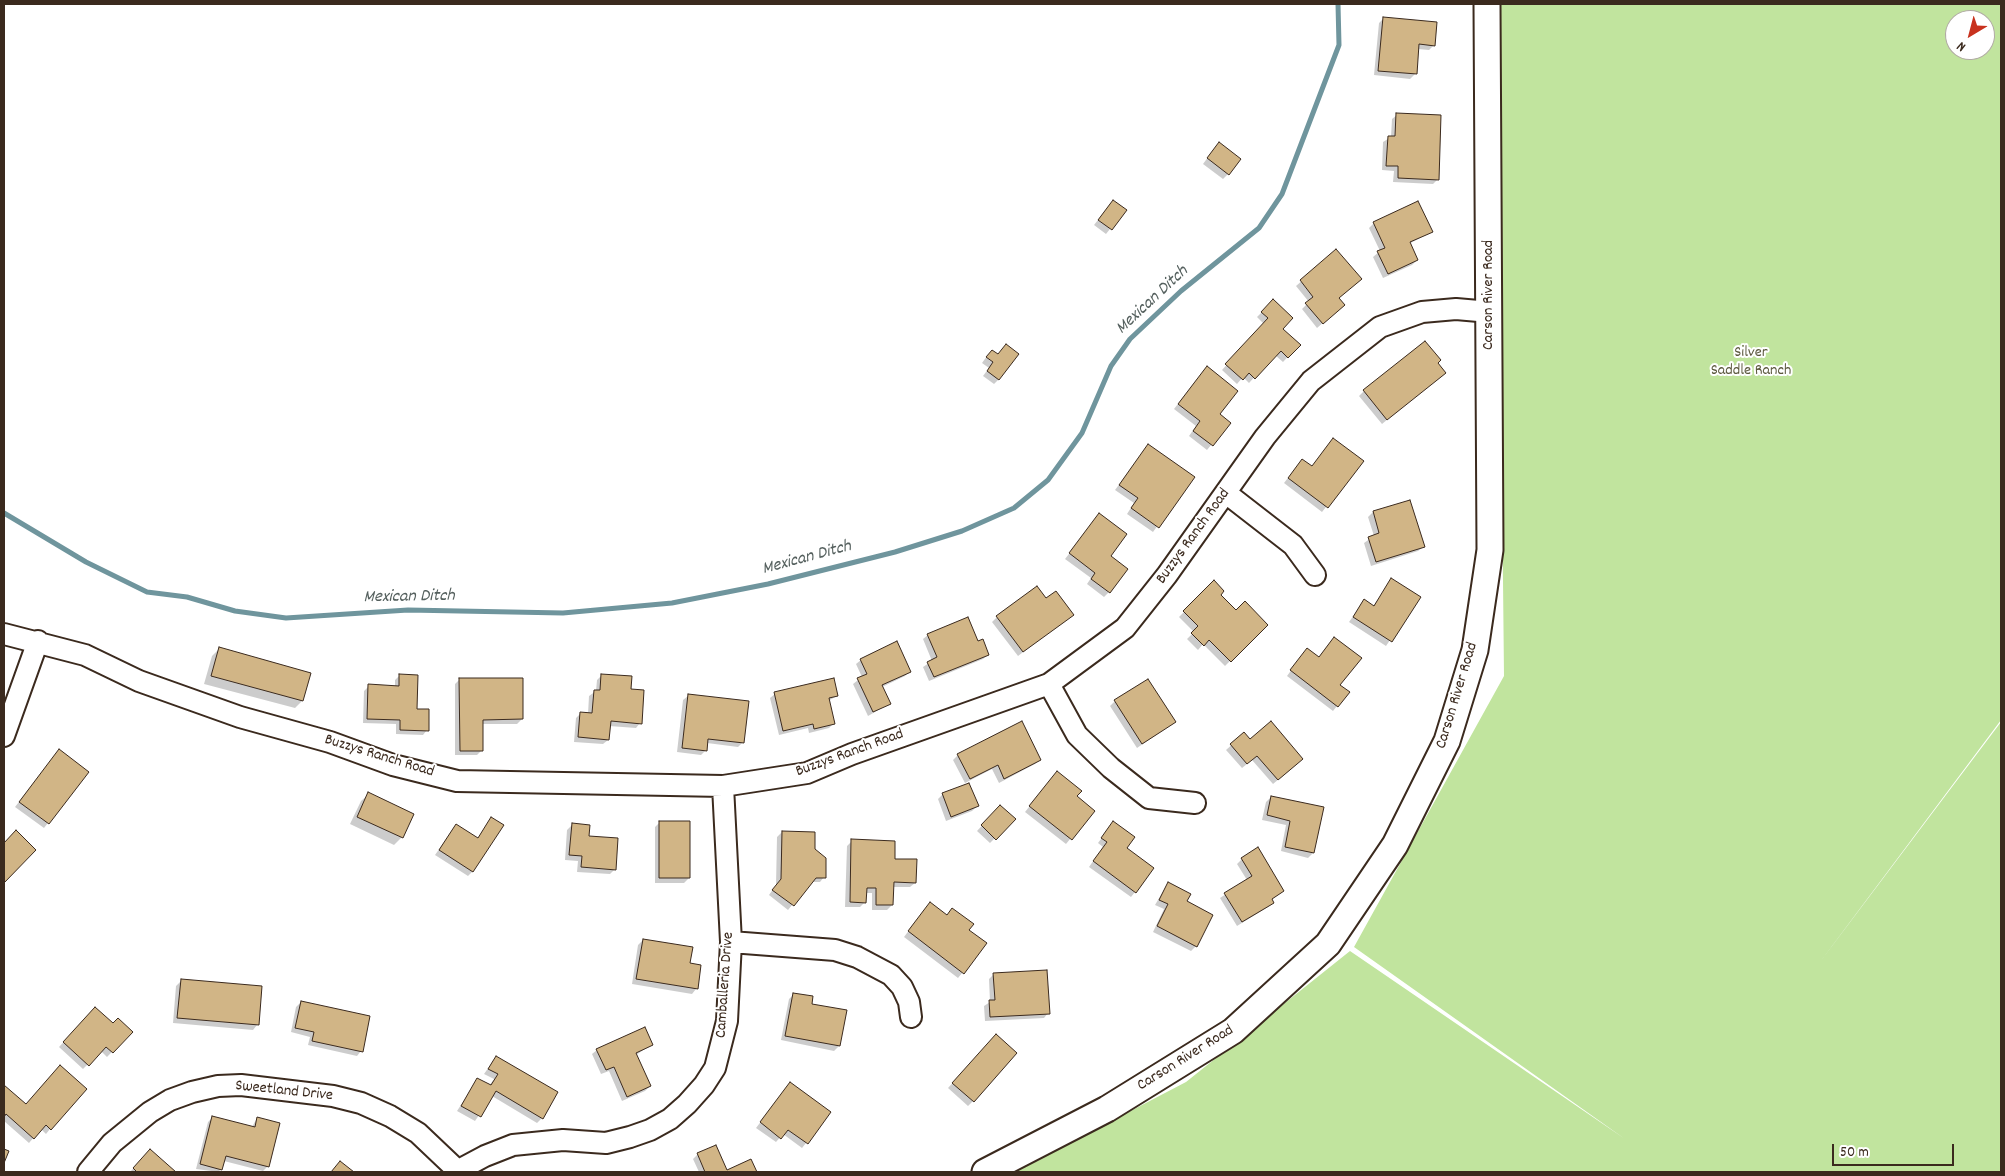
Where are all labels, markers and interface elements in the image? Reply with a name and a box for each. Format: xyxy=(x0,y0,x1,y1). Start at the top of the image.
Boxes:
north arrow xyxy=(1945,10,1995,60)
text: N xyxy=(1953,36,1970,56)
street label: Carson River Road xyxy=(1480,240,1500,350)
water label: Mexican Ditch xyxy=(1112,262,1194,340)
park label: Silver Saddle Ranch xyxy=(1711,344,1791,382)
street label: Buzzys Ranch Road xyxy=(1153,485,1235,589)
water label: Mexican Ditch xyxy=(760,537,854,581)
water label: Mexican Ditch xyxy=(363,586,455,610)
street label: Carson River Road xyxy=(1433,640,1483,752)
street label: Buzzys Ranch Road xyxy=(793,726,907,782)
street label: Buzzys Ranch Road xyxy=(322,731,436,783)
street label: Camballeria Drive xyxy=(713,931,739,1039)
street label: Carson River Road xyxy=(1134,1022,1238,1096)
street label: Sweetland Drive xyxy=(234,1077,334,1107)
scale bar xyxy=(1835,1134,1958,1166)
text: 50 m xyxy=(1840,1142,1869,1164)

